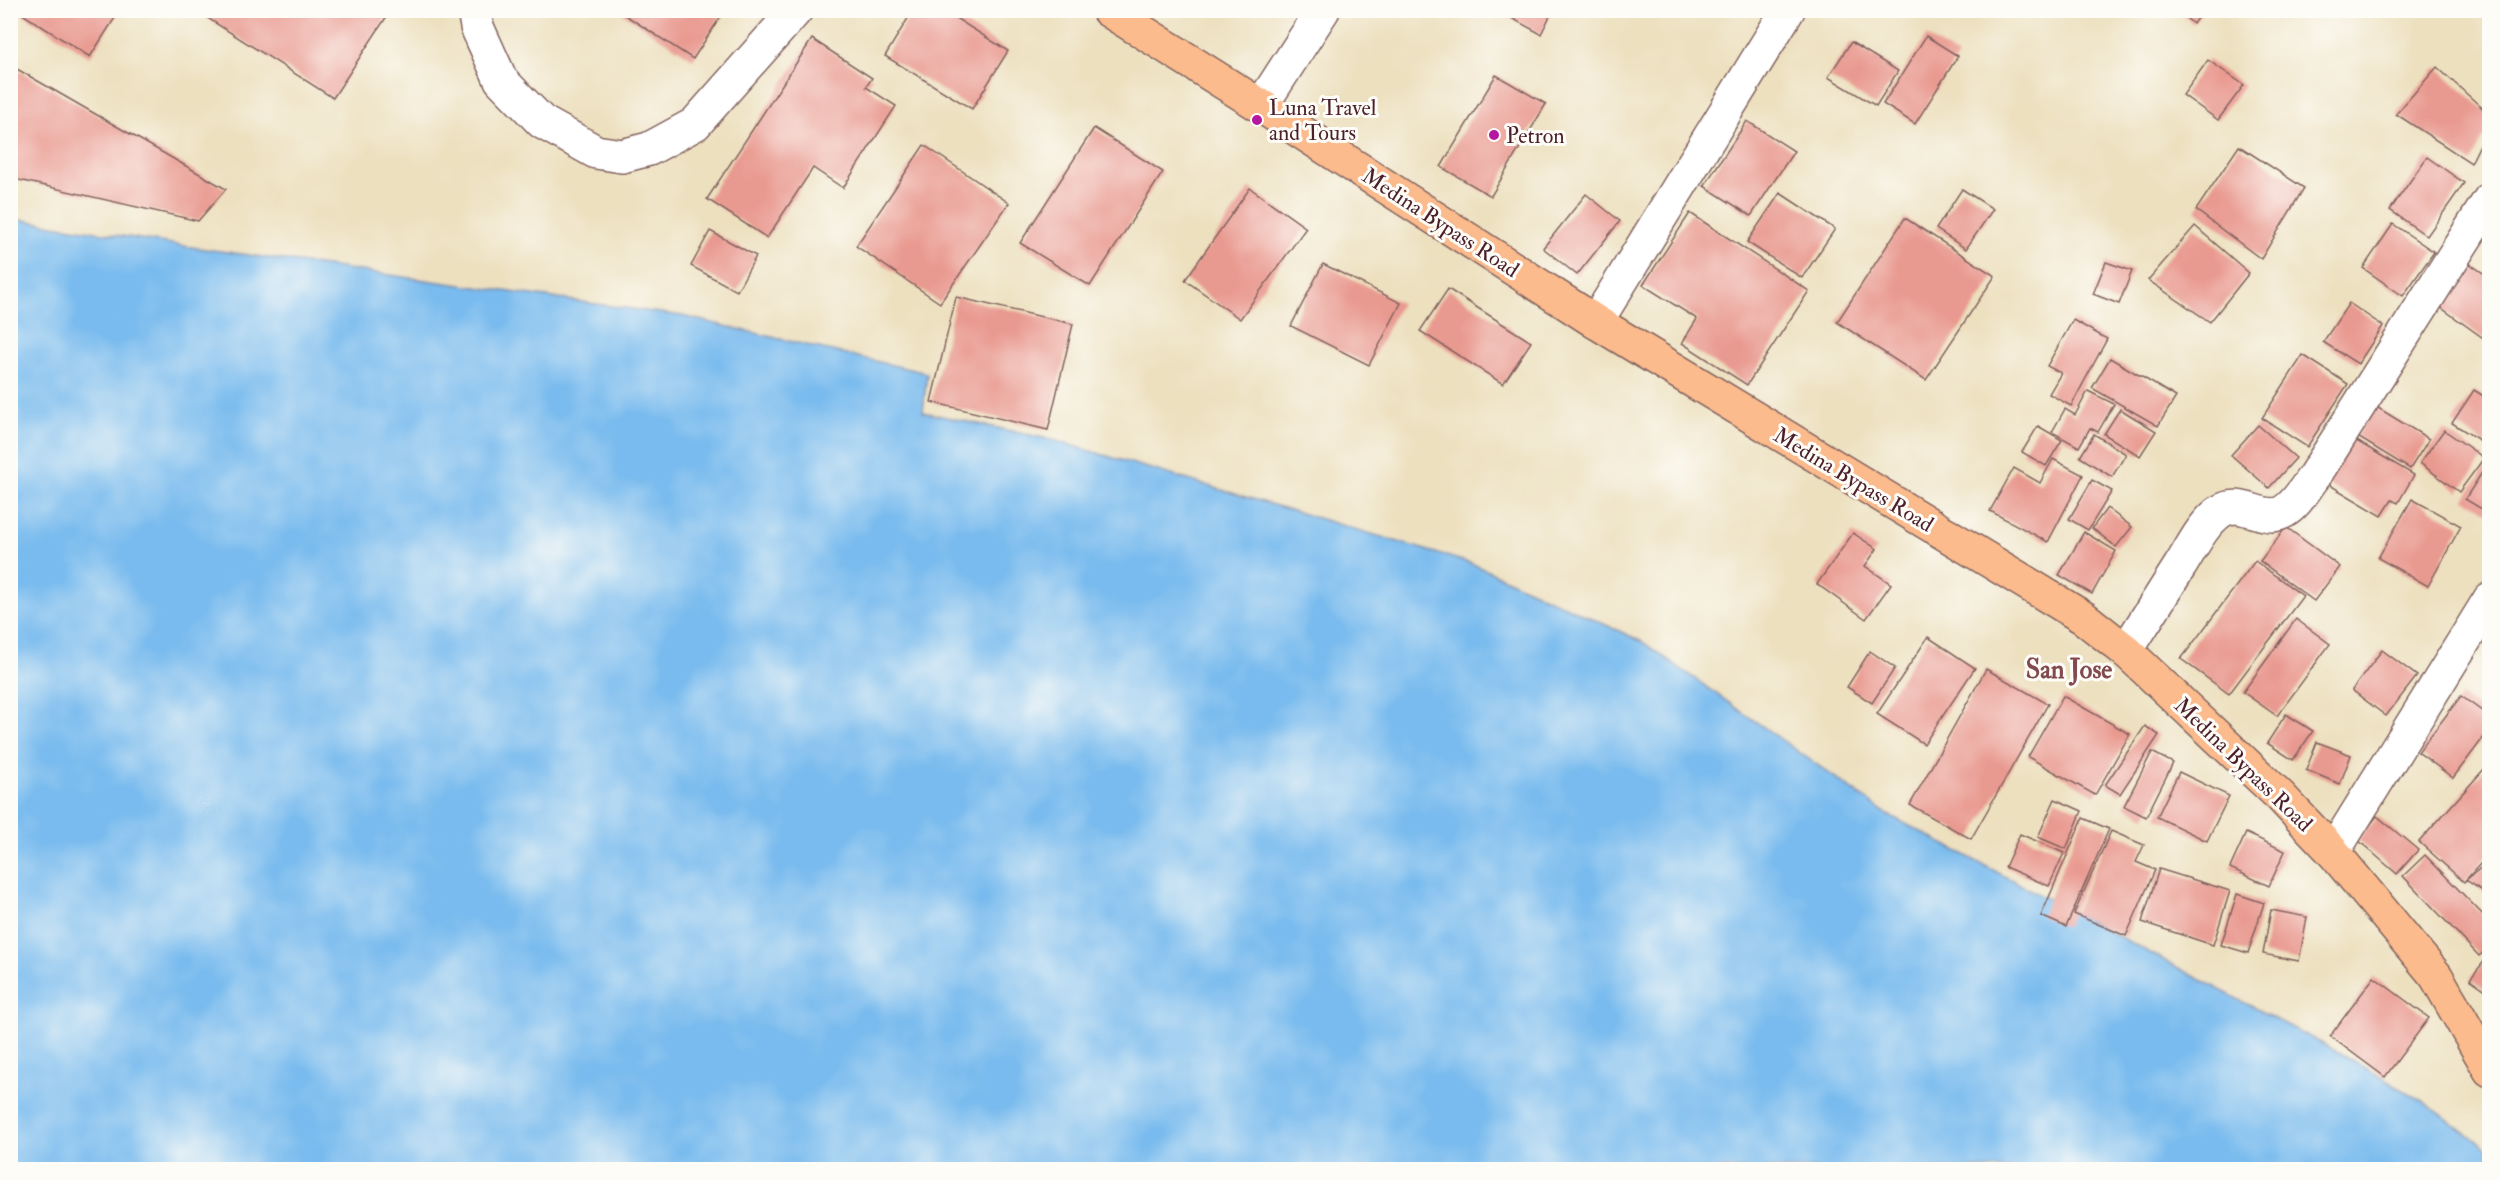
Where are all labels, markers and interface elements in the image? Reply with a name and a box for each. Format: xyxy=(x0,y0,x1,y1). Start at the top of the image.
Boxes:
place label: Luna Travel and Tours xyxy=(1269,94,1377,147)
marker: Luna Travel and Tours xyxy=(1250,113,1264,127)
place label: Petron xyxy=(1506,122,1565,150)
marker: Petron xyxy=(1487,128,1501,142)
street label: Medina Bypass Road xyxy=(1356,162,1524,285)
street label: Medina Bypass Road xyxy=(1768,421,1939,540)
district label: San Jose xyxy=(2026,654,2112,686)
street label: Medina Bypass Road xyxy=(2168,692,2318,839)

